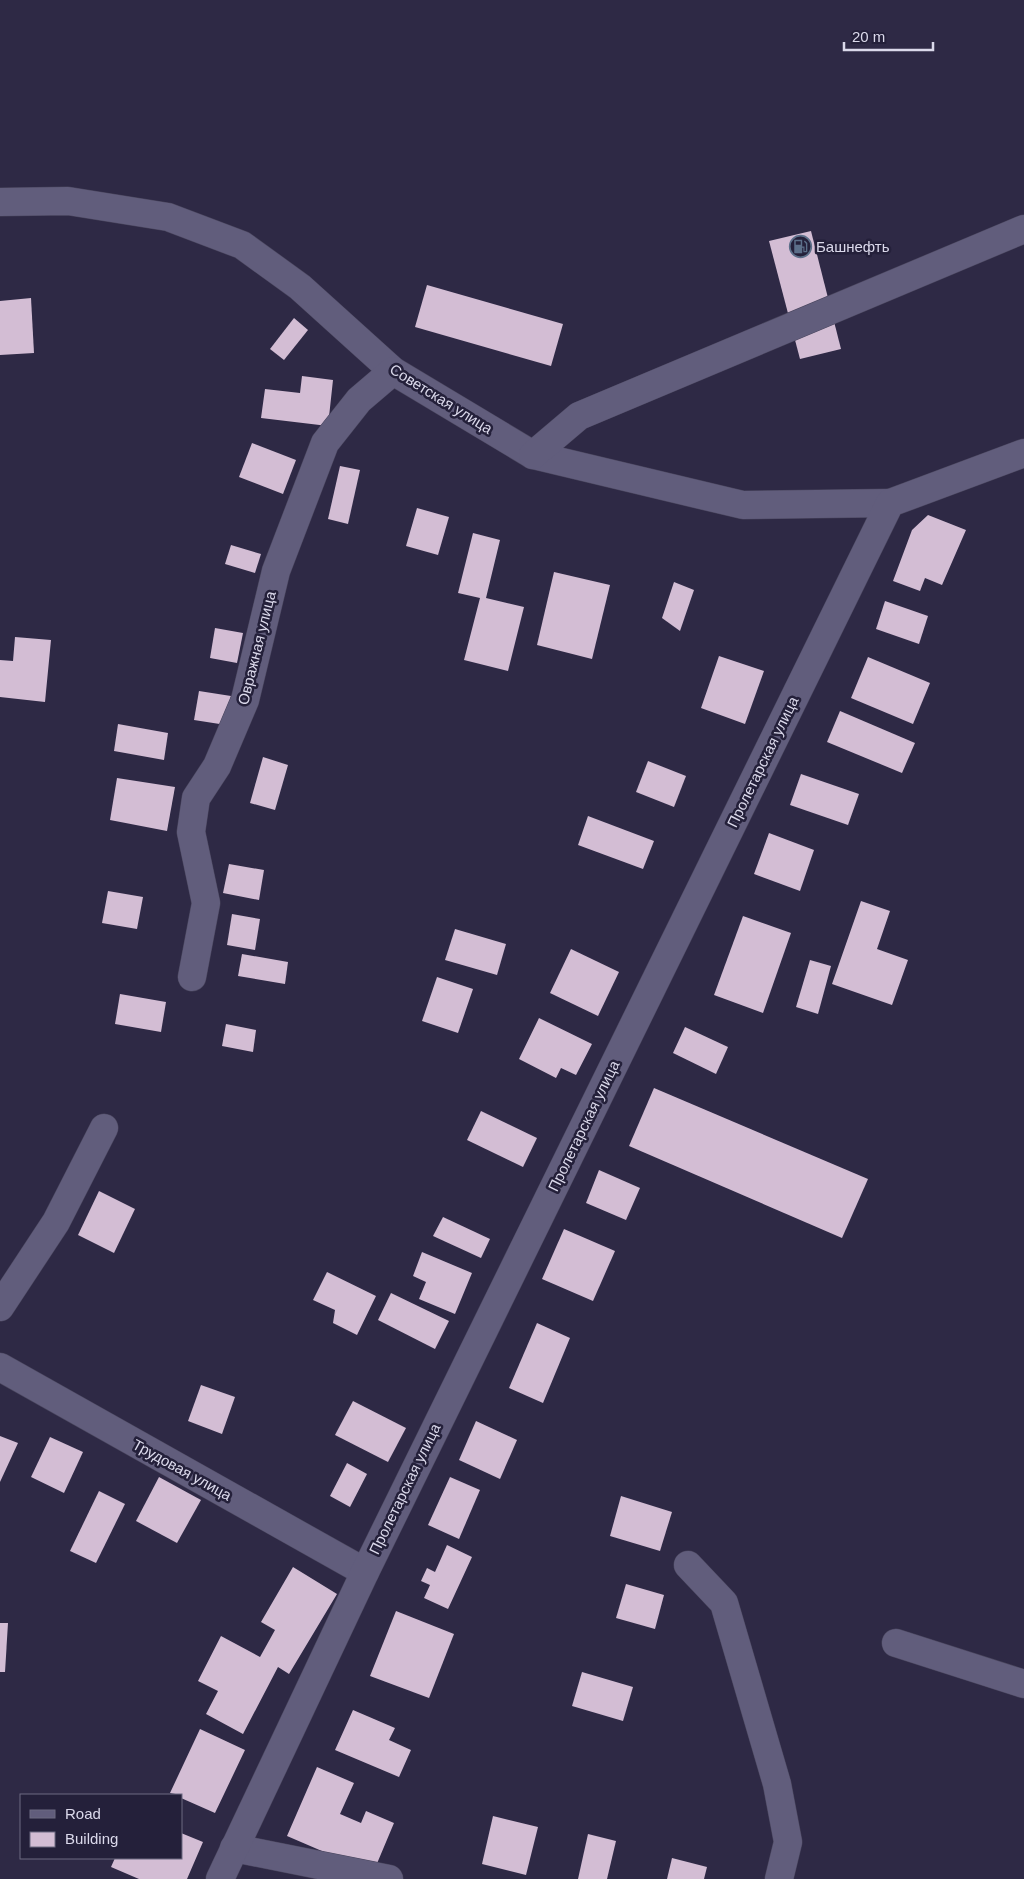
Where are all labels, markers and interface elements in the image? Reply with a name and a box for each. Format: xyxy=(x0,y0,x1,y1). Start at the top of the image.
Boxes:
scale bar xyxy=(844,20,933,52)
text: 20 m xyxy=(852,28,885,45)
fuel station icon: Башнефть xyxy=(788,235,812,259)
place label: Башнефть xyxy=(816,238,890,255)
street label: Советская улица xyxy=(387,360,496,437)
street label: Овражная улица xyxy=(234,589,279,706)
street label: Пролетарская улица xyxy=(723,693,802,830)
street label: Пролетарская улица xyxy=(544,1057,623,1194)
street label: Пролетарская улица xyxy=(365,1420,444,1557)
street label: Трудовая улица xyxy=(130,1435,235,1504)
legend xyxy=(20,1794,182,1859)
text: Road xyxy=(65,1805,101,1822)
text: Building xyxy=(65,1830,118,1847)

